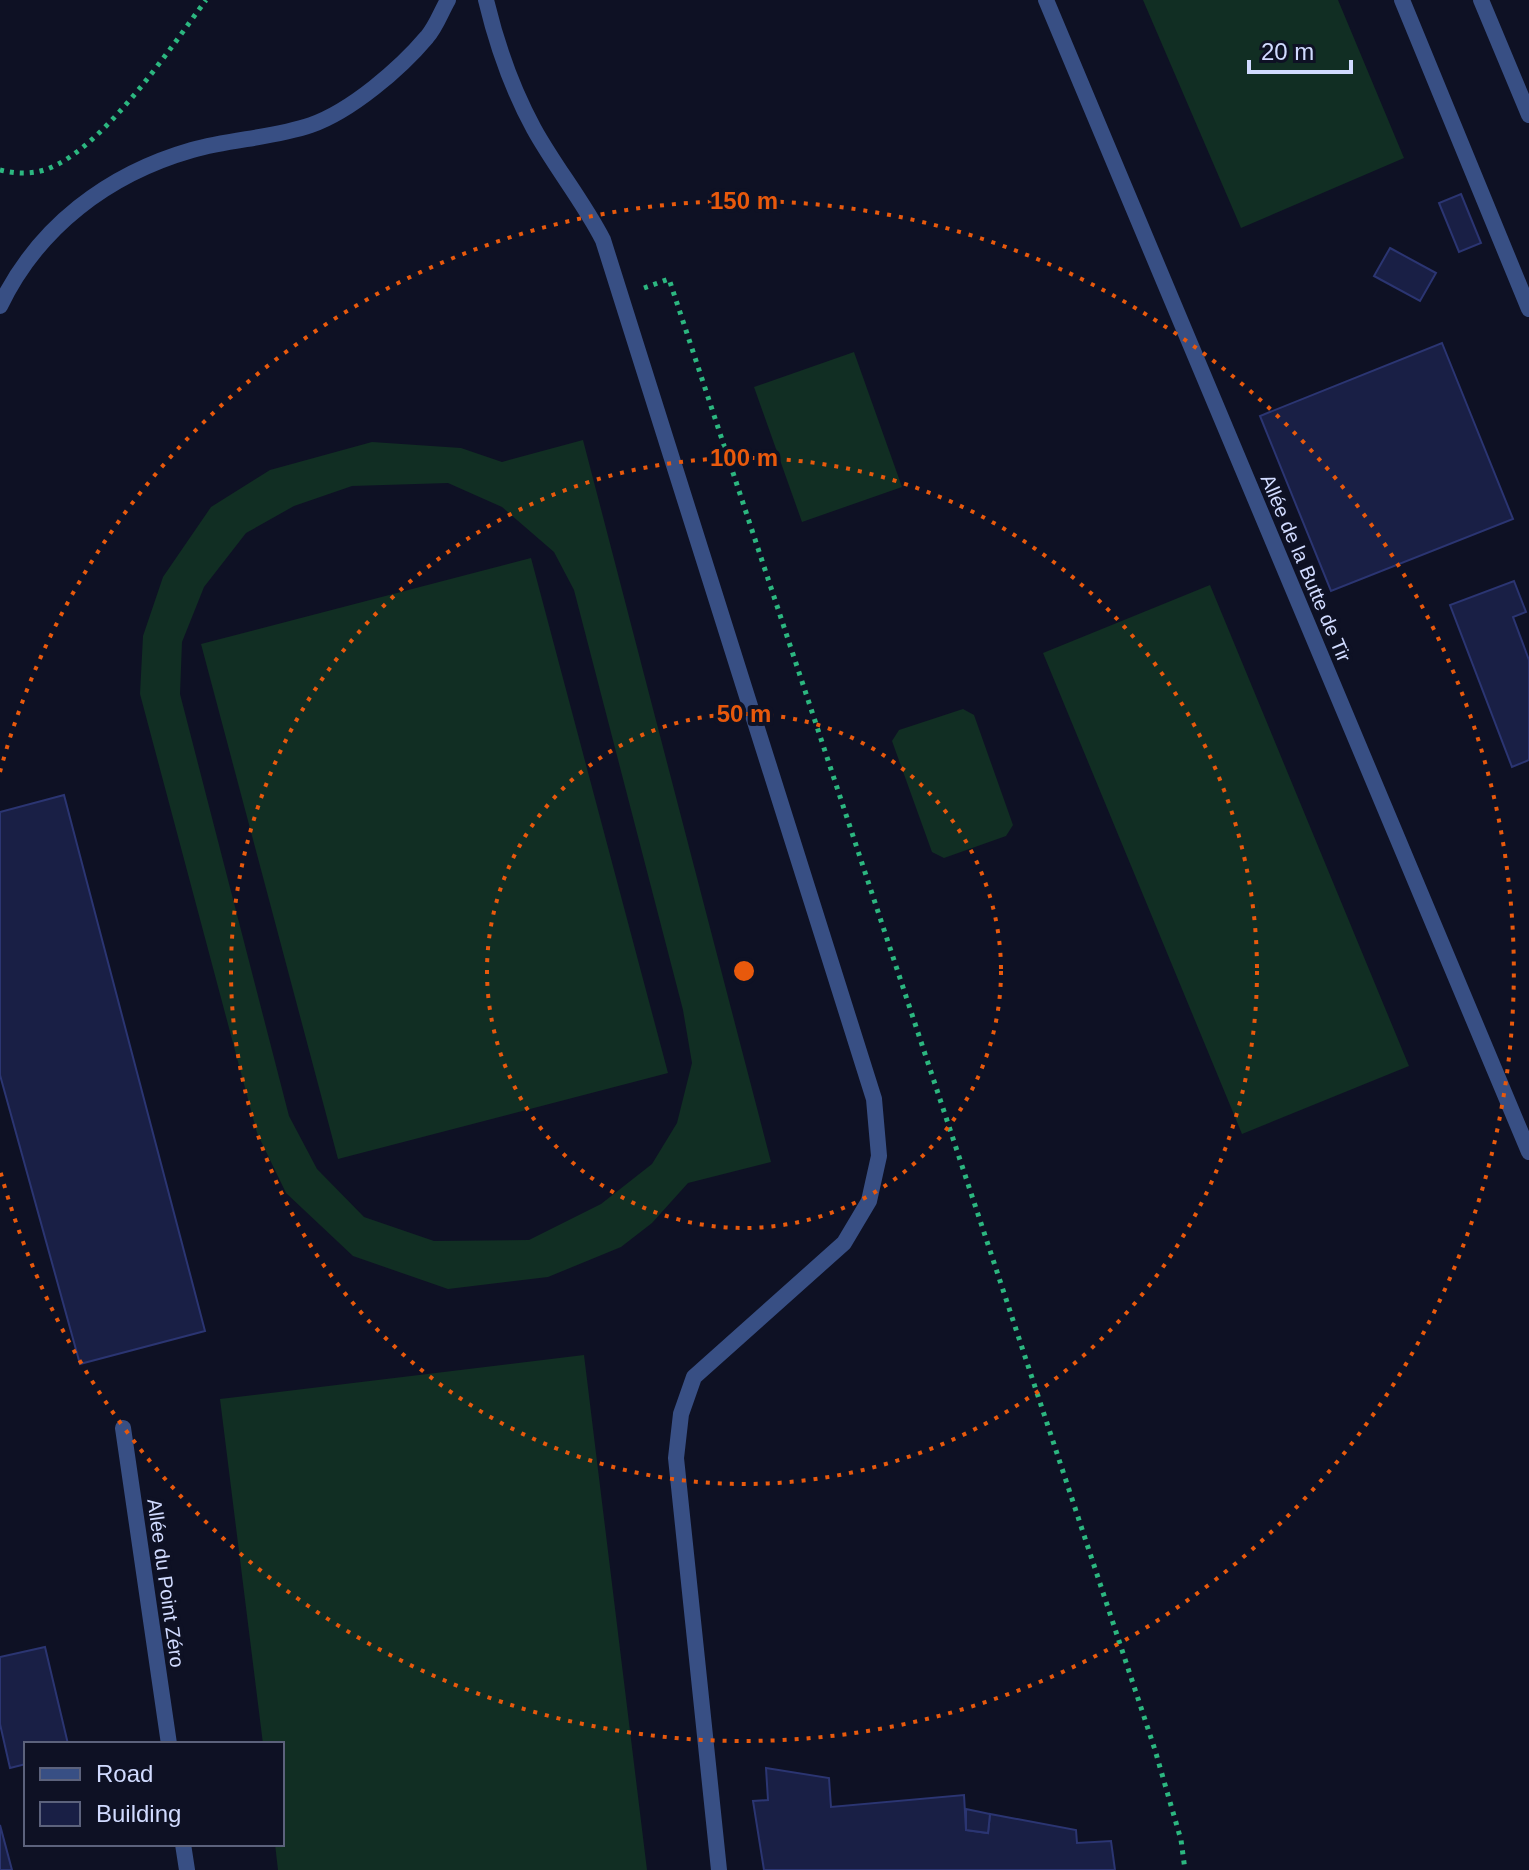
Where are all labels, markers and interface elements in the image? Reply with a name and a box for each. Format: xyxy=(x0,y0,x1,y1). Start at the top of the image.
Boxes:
scale bar xyxy=(1249,24,1351,74)
text: 20 m xyxy=(1261,38,1314,65)
text: 150 m xyxy=(710,187,778,214)
text: 100 m xyxy=(710,444,778,471)
street label: Allée de la Butte de Tir xyxy=(1257,471,1356,665)
text: 50 m xyxy=(717,700,771,727)
centre of rings xyxy=(730,957,758,985)
street label: Allée du Point Zéro xyxy=(143,1497,189,1669)
legend xyxy=(24,1742,284,1846)
text: Road xyxy=(96,1760,153,1787)
text: Building xyxy=(96,1800,181,1827)

